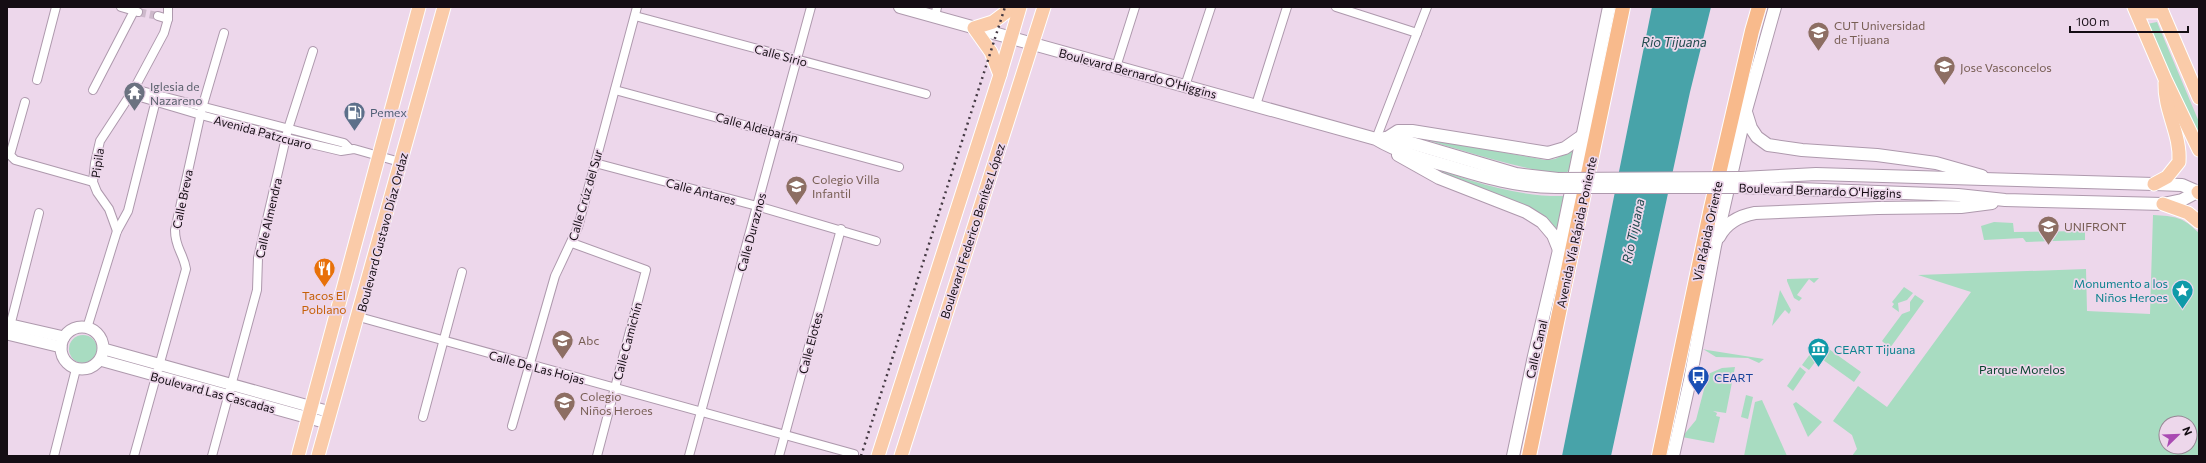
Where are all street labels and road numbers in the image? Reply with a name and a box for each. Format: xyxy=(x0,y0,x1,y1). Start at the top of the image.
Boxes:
street label: Calle Sirio xyxy=(753,41,809,69)
street label: Boulevard Bernardo O'Higgins xyxy=(1058,45,1218,101)
street label: Calle Aldebarán xyxy=(714,109,800,145)
street label: Avenida Patzcuaro xyxy=(212,112,314,152)
street label: Boulevard Federico Benítez López xyxy=(937,142,1007,320)
street label: Pipila xyxy=(88,147,106,179)
street label: Calle Crúz del Sur xyxy=(565,148,605,242)
street label: Boulevard Gustavo Díaz Ordaz xyxy=(354,151,410,313)
street label: Avenida Vía Rápida Poniente xyxy=(1553,155,1599,309)
street label: Calle Breva xyxy=(169,168,195,230)
street label: Calle Antares xyxy=(664,175,738,207)
street label: Calle Almendra xyxy=(252,176,284,260)
street label: Vía Rápida Oriente xyxy=(1690,180,1724,282)
street label: Boulevard Bernardo O'Higgins xyxy=(1738,180,1902,200)
street label: Calle Duraznos xyxy=(734,191,768,273)
street label: Calle Camichín xyxy=(610,301,644,381)
street label: Calle Elotes xyxy=(795,311,825,375)
street label: Calle Canal xyxy=(1522,318,1550,380)
street label: Calle De Las Hojas xyxy=(488,347,586,387)
street label: Boulevard Las Cascadas xyxy=(149,369,277,415)

